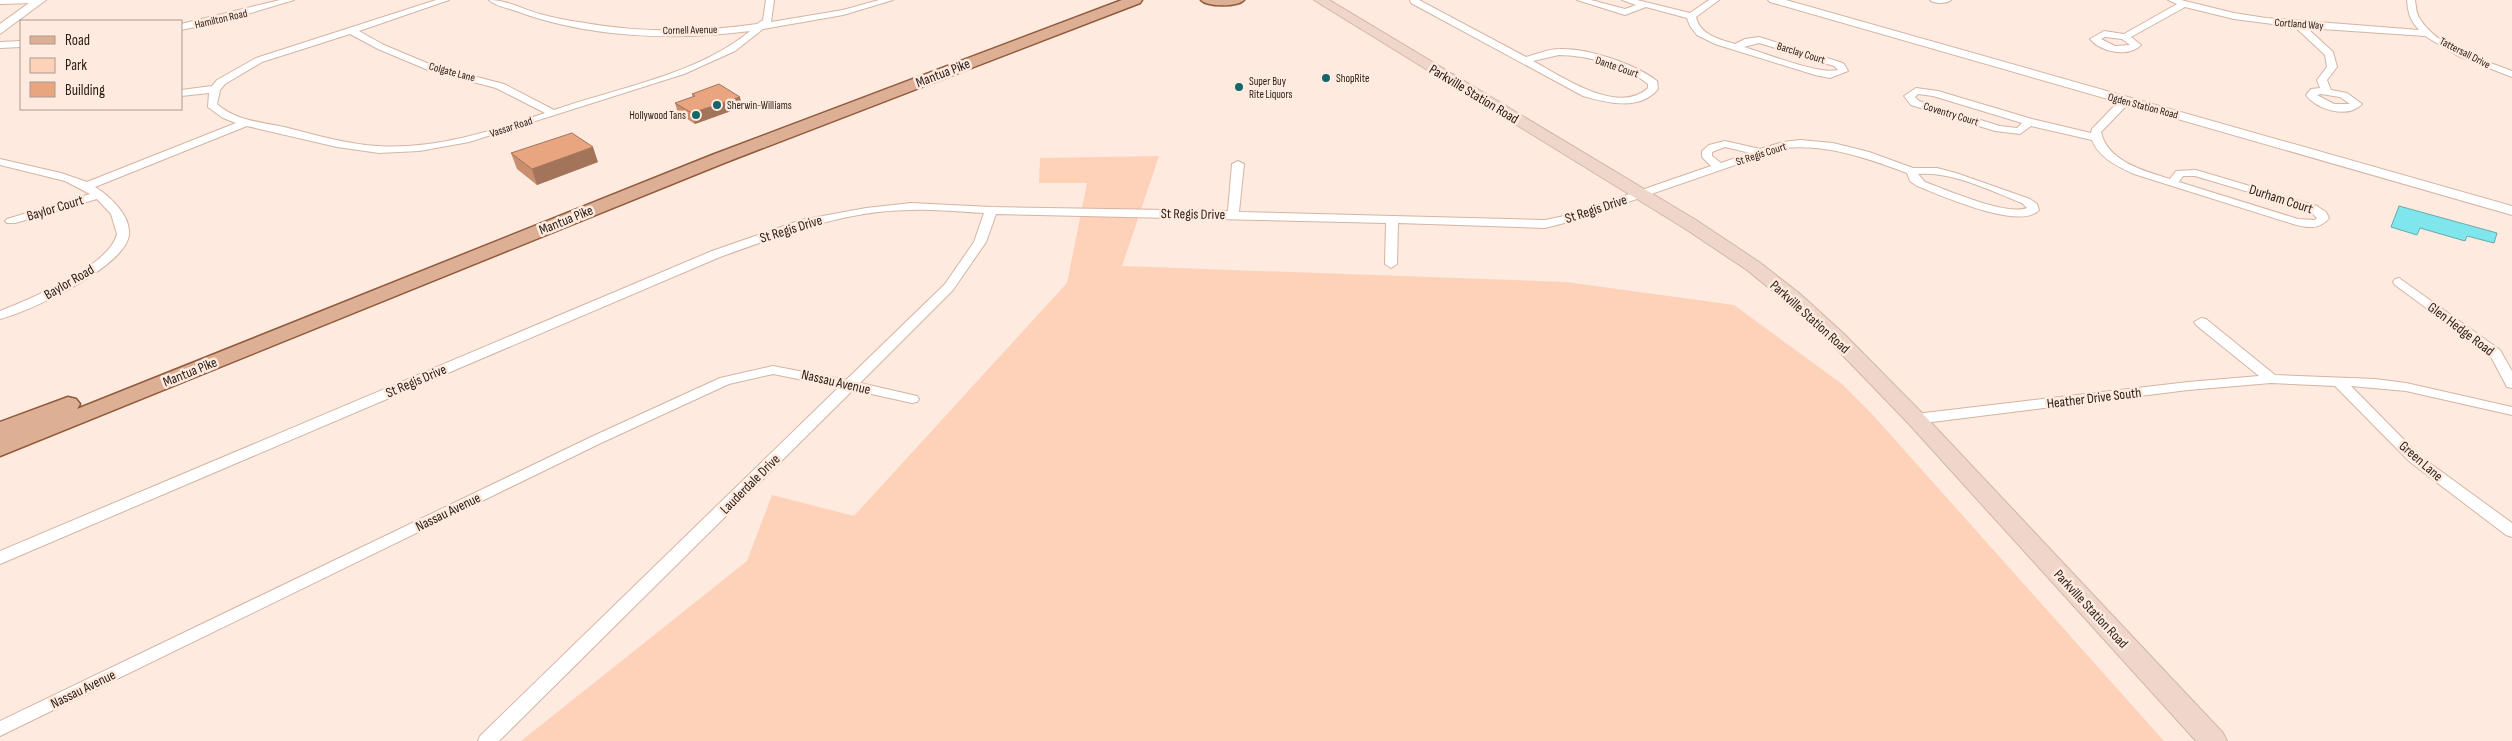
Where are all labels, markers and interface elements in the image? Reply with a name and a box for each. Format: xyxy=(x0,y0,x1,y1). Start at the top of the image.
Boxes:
street label: Hamilton Road xyxy=(193,7,249,31)
street label: Cortland Way xyxy=(2274,16,2325,32)
legend xyxy=(20,20,182,110)
street label: Cornell Avenue xyxy=(662,23,718,37)
text: Road xyxy=(65,31,90,50)
street label: Tattersall Drive xyxy=(2437,35,2493,71)
street label: Barclay Court xyxy=(1775,40,1827,67)
street label: Dante Court xyxy=(1594,54,1641,81)
street label: Mantua Pike xyxy=(913,55,973,91)
text: Park xyxy=(65,56,87,75)
street label: Colgate Lane xyxy=(428,60,476,84)
street label: Parkville Station Road xyxy=(1426,61,1522,127)
marker: ShopRite xyxy=(1320,72,1332,84)
place label: ShopRite xyxy=(1336,72,1369,85)
place label: Super Buy Rite Liquors xyxy=(1249,75,1292,101)
text: Building xyxy=(65,81,105,100)
marker: Super Buy Rite Liquors xyxy=(1233,81,1245,93)
street label: Ogden Station Road xyxy=(2106,90,2180,122)
marker: Sherwin-Williams xyxy=(711,99,723,111)
place label: Sherwin-Williams xyxy=(727,99,792,112)
street label: Coventry Court xyxy=(1922,99,1981,129)
place label: Hollywood Tans xyxy=(629,109,686,122)
marker: Hollywood Tans xyxy=(690,109,702,121)
street label: Vassar Road xyxy=(488,114,534,140)
street label: St Regis Court xyxy=(1734,140,1789,168)
street label: Durham Court xyxy=(2247,181,2315,217)
street label: Baylor Court xyxy=(25,191,85,225)
street label: St Regis Drive xyxy=(1563,191,1629,227)
street label: Mantua Pike xyxy=(536,201,596,239)
street label: St Regis Drive xyxy=(1161,205,1225,223)
street label: St Regis Drive xyxy=(758,211,824,247)
street label: Baylor Road xyxy=(41,261,97,303)
street label: Parkville Station Road xyxy=(1767,277,1853,357)
street label: Glen Hedge Road xyxy=(2424,299,2498,360)
street label: Mantua Pike xyxy=(160,353,220,391)
street label: St Regis Drive xyxy=(383,361,449,401)
street label: Nassau Avenue xyxy=(800,366,872,398)
street label: Heather Drive South xyxy=(2046,384,2142,412)
street label: Green Lane xyxy=(2396,437,2446,485)
street label: Lauderdale Drive xyxy=(716,450,784,518)
street label: Nassau Avenue xyxy=(413,489,483,535)
street label: Parkville Station Road xyxy=(2050,566,2132,652)
street label: Nassau Avenue xyxy=(48,666,118,712)

